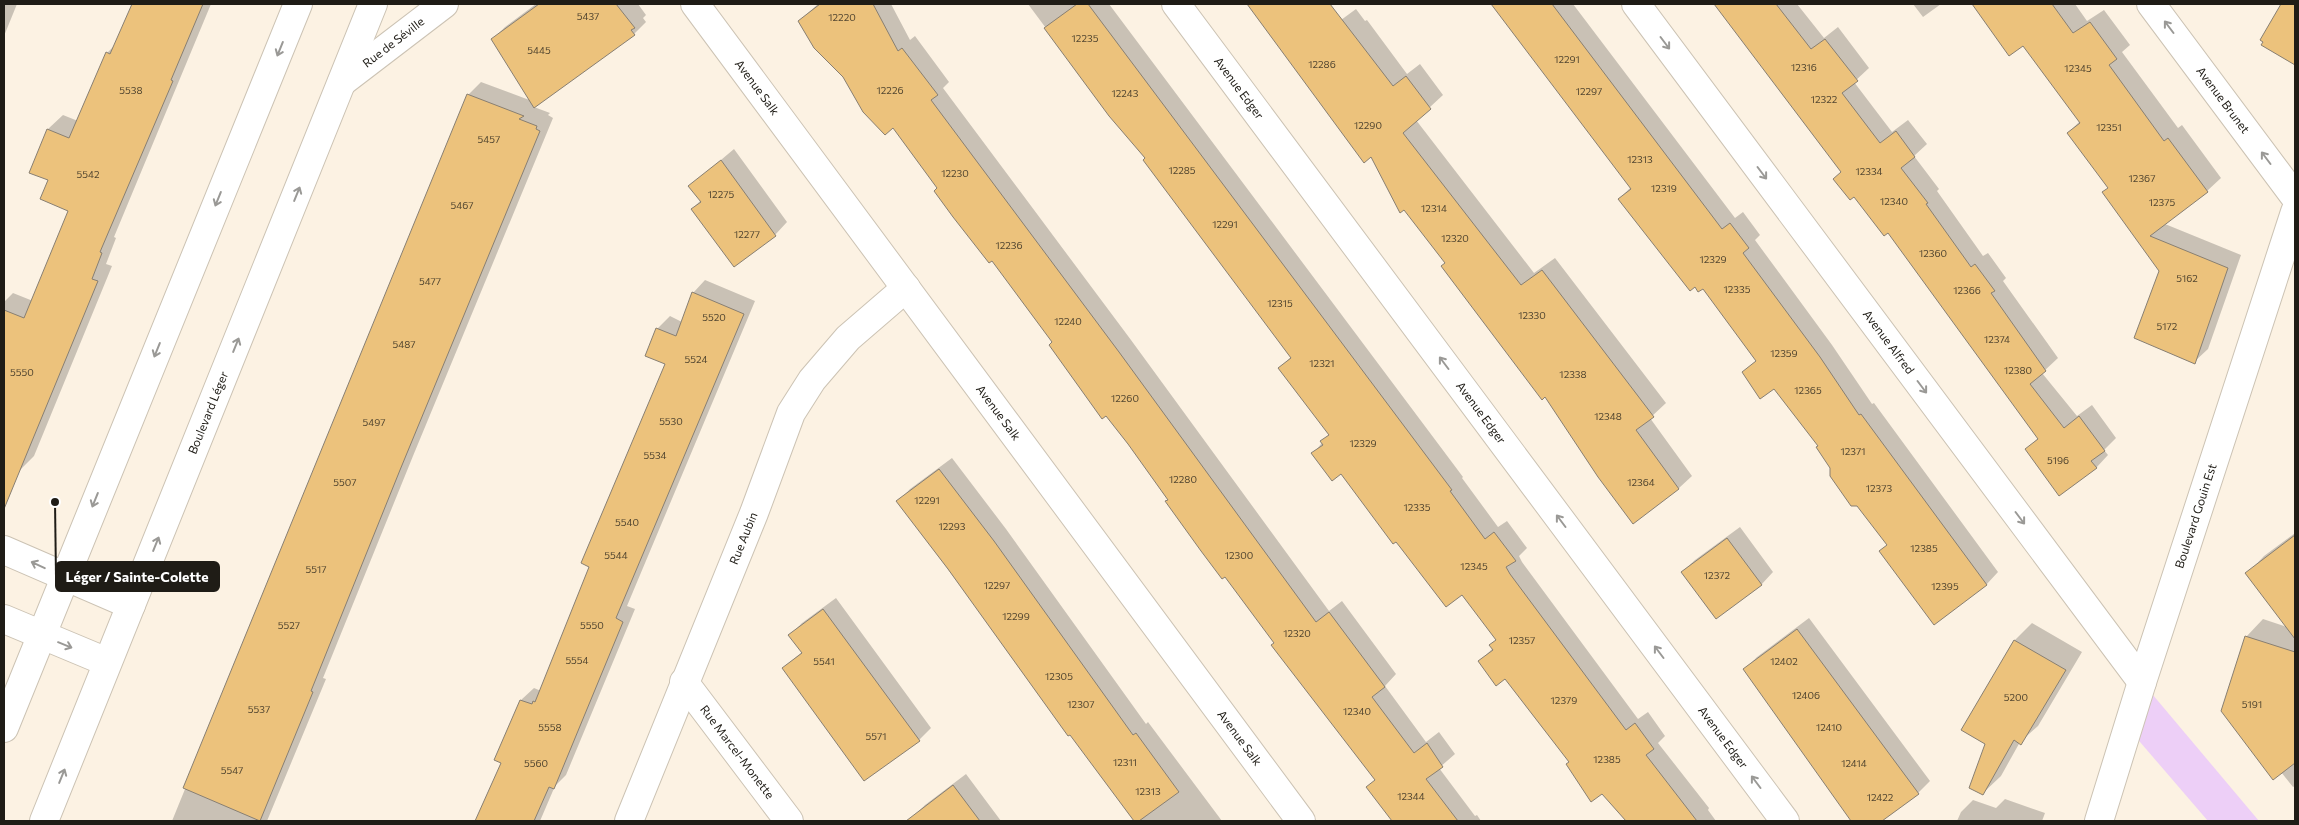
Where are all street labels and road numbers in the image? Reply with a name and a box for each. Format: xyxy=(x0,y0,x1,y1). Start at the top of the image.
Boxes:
street label: Rue de Séville xyxy=(359,14,427,70)
street label: Avenue Edger xyxy=(1212,54,1267,122)
street label: Avenue Salk xyxy=(733,57,783,118)
street label: Avenue Brunet xyxy=(2194,63,2253,136)
street label: Avenue Alfred xyxy=(1861,307,1918,376)
street label: Boulevard Léger xyxy=(185,369,230,456)
street label: Avenue Edger xyxy=(1454,378,1509,446)
street label: Avenue Salk xyxy=(974,382,1024,443)
street label: Boulevard Gouin Est xyxy=(2171,461,2219,570)
street label: Rue Aubin xyxy=(726,510,760,566)
street label: Rue Marcel-Monette xyxy=(698,702,778,801)
street label: Avenue Edger xyxy=(1696,703,1751,771)
street label: Avenue Salk xyxy=(1215,707,1266,768)

